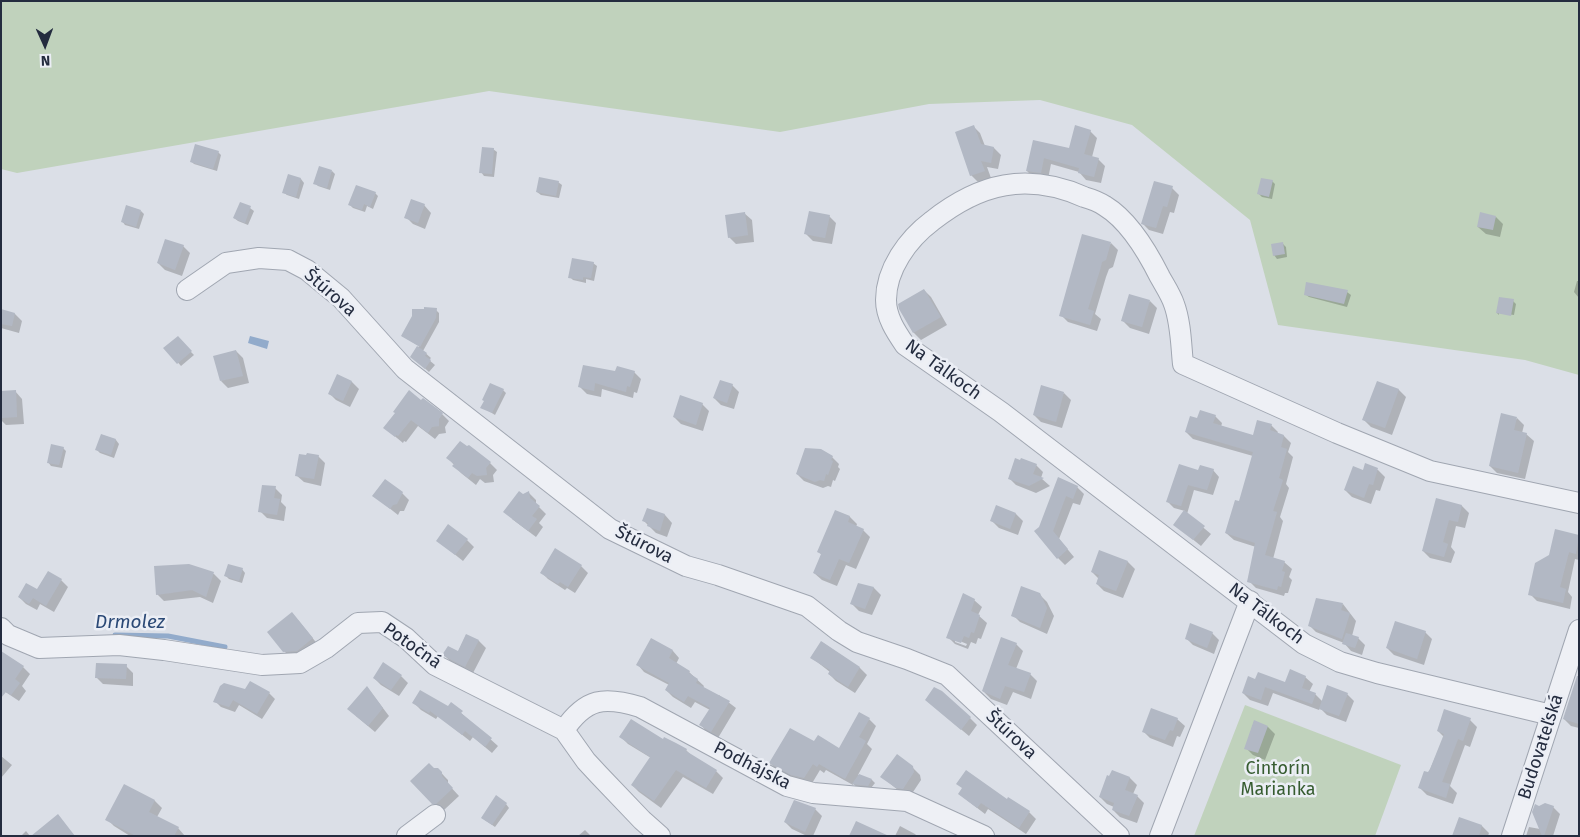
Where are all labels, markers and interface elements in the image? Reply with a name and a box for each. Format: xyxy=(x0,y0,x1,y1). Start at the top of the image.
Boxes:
north arrow xyxy=(20,20,70,70)
text: N xyxy=(41,52,50,69)
street label: Štúrova xyxy=(300,265,360,321)
street label: Na Tálkoch xyxy=(901,335,985,405)
street label: Štúrova xyxy=(611,521,677,569)
street label: Na Tálkoch xyxy=(1224,579,1308,649)
water label: Drmolez xyxy=(95,612,165,634)
street label: Potočná xyxy=(379,618,445,674)
street label: Budovateľská xyxy=(1514,692,1568,802)
street label: Štúrova xyxy=(981,706,1041,764)
street label: Podhájska xyxy=(710,737,794,795)
park label: Cintorín Marianka xyxy=(1241,758,1315,801)

